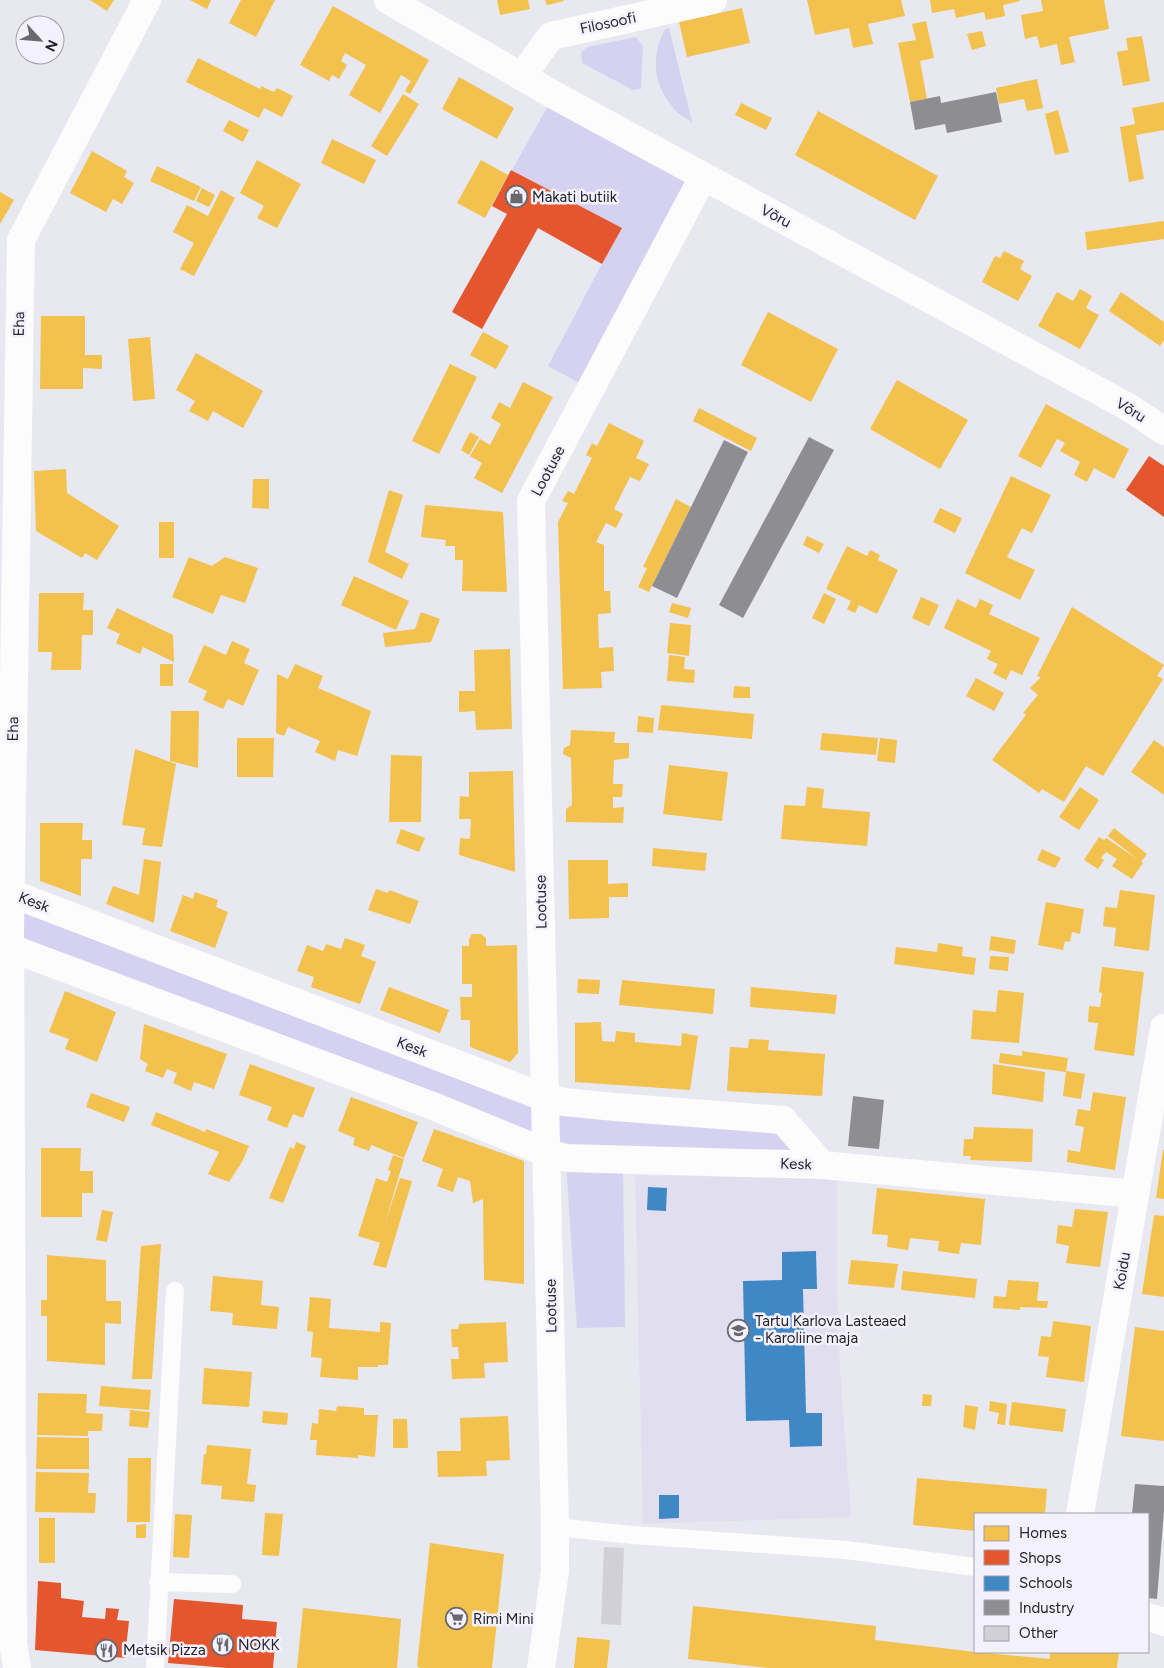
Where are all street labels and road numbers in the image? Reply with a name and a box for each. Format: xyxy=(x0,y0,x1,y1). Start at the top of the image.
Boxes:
street label: Filosoofi xyxy=(578,8,638,38)
street label: Võru xyxy=(758,201,794,231)
street label: Eha xyxy=(10,311,28,337)
street label: Võru xyxy=(1113,394,1149,426)
street label: Lootuse xyxy=(527,443,569,499)
street label: Eha xyxy=(4,716,22,742)
street label: Lootuse xyxy=(532,875,550,929)
street label: Kesk xyxy=(16,888,53,916)
street label: Kesk xyxy=(394,1033,431,1061)
street label: Kesk xyxy=(780,1154,813,1174)
street label: Koidu xyxy=(1110,1251,1134,1291)
street label: Lootuse xyxy=(542,1279,560,1333)

